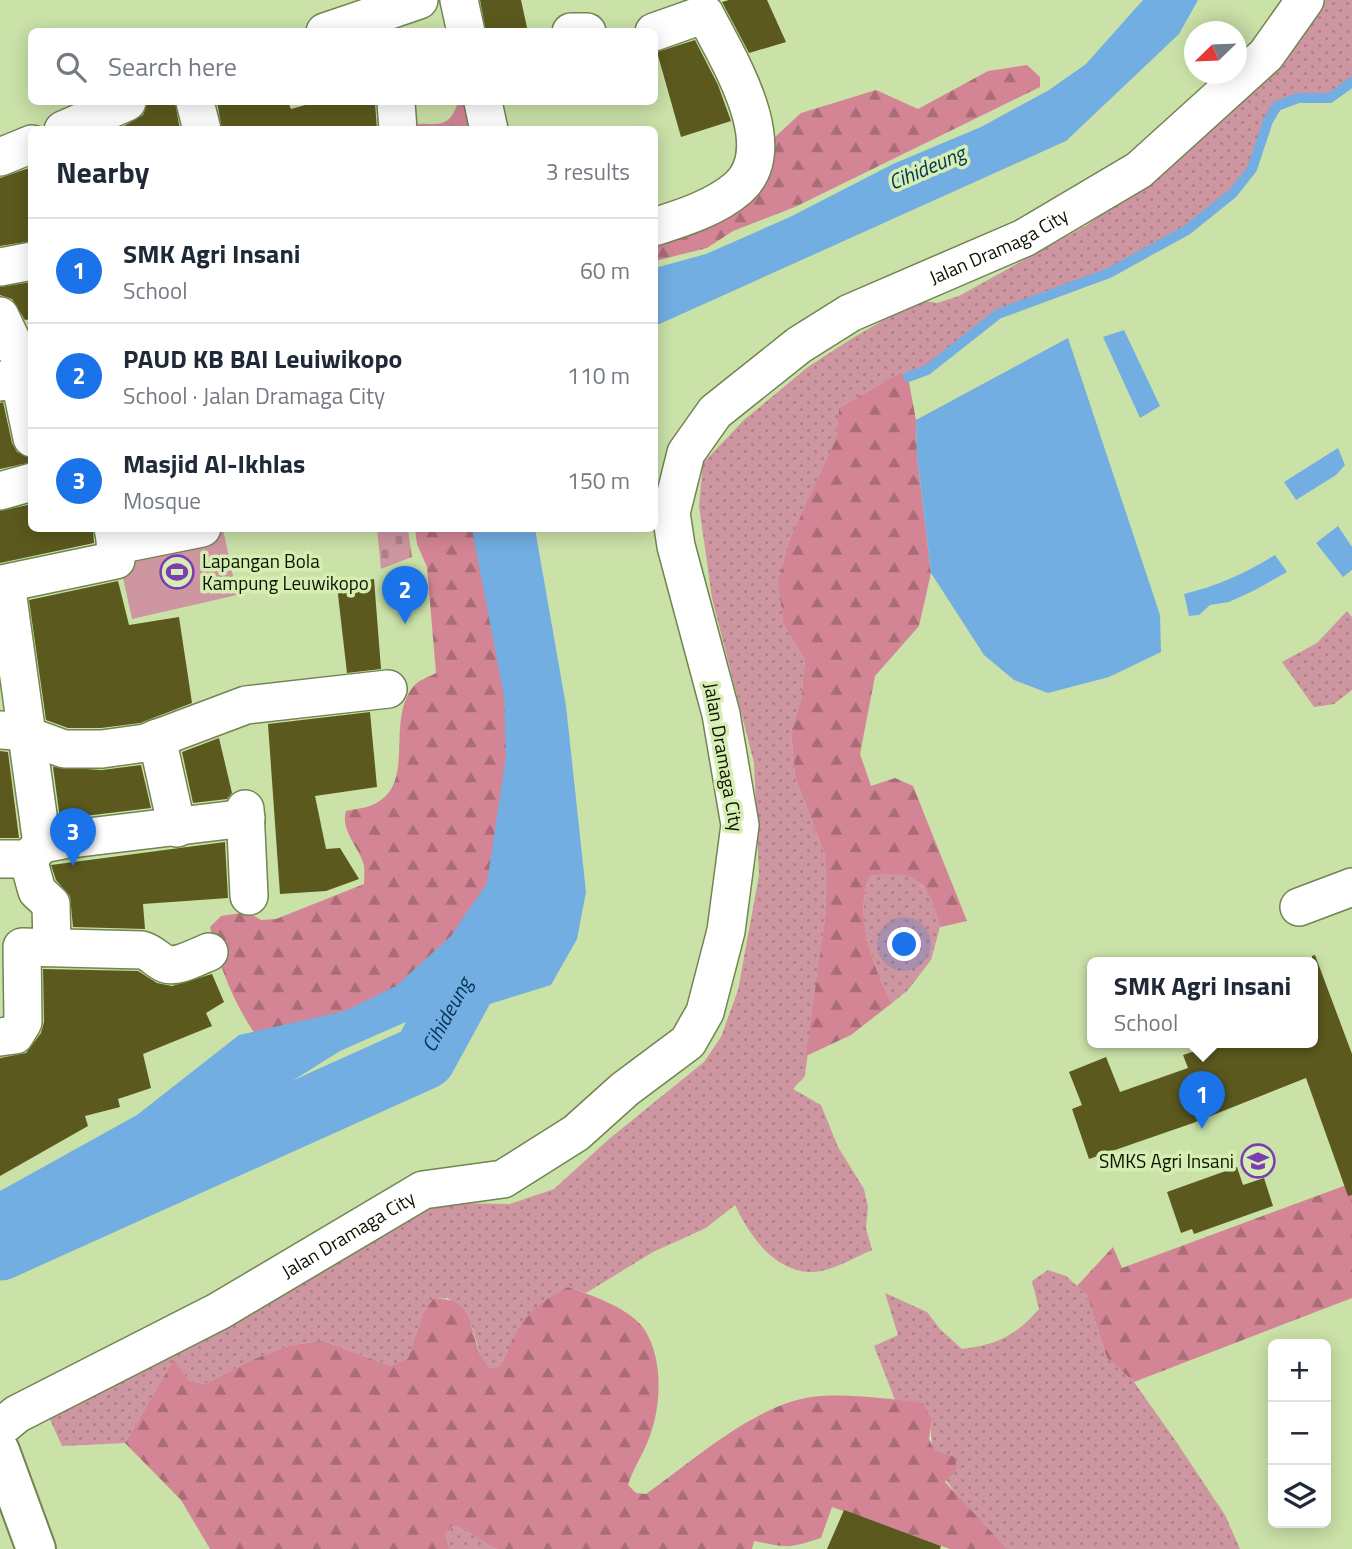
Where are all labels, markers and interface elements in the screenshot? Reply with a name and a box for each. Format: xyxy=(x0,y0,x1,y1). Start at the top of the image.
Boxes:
north arrow xyxy=(1184,21,1247,84)
search box xyxy=(28,28,658,105)
text: Search here xyxy=(108,47,237,86)
icon: search xyxy=(52,48,90,86)
water label: Cihideung xyxy=(883,136,972,198)
text: Nearby xyxy=(56,149,149,195)
text: 3 results xyxy=(546,154,630,189)
street label: Jalan Dramaga City xyxy=(924,200,1073,291)
text: SMK Agri Insani xyxy=(123,234,300,273)
text: 1 xyxy=(73,253,85,288)
text: 60 m xyxy=(580,253,630,288)
text: School xyxy=(123,273,187,308)
text: PAUD KB BAI Leuiwikopo xyxy=(123,339,402,378)
text: 2 xyxy=(73,358,85,393)
text: 110 m xyxy=(567,358,630,393)
text: School · Jalan Dramaga City xyxy=(123,378,385,413)
text: Masjid Al-Ikhlas xyxy=(123,444,305,483)
text: 3 xyxy=(73,463,85,498)
text: 150 m xyxy=(567,463,630,498)
text: Mosque xyxy=(123,483,201,518)
place label: Lapangan Bola Kampung Leuwikopo xyxy=(202,546,369,597)
sports icon: Lapangan Bola Kampung Leuwikopo xyxy=(158,553,196,591)
pin: 2 xyxy=(382,566,428,624)
street label: Jalan Dramaga City xyxy=(697,680,752,834)
pin: 3 xyxy=(50,808,96,866)
your location xyxy=(887,927,921,961)
popup xyxy=(1087,957,1318,1048)
text: SMK Agri Insani xyxy=(1114,966,1291,1005)
water label: Cihideung xyxy=(413,969,480,1057)
text: School xyxy=(1114,1005,1178,1040)
pin: 1 xyxy=(1179,1071,1225,1129)
school or university icon: SMKS Agri Insani xyxy=(1239,1142,1277,1180)
place label: SMKS Agri Insani xyxy=(1099,1146,1234,1175)
street label: Jalan Dramaga City xyxy=(276,1183,420,1285)
map controls xyxy=(1268,1339,1331,1528)
button: + xyxy=(1268,1339,1331,1402)
button: − xyxy=(1268,1402,1331,1465)
button: layers xyxy=(1268,1465,1331,1528)

